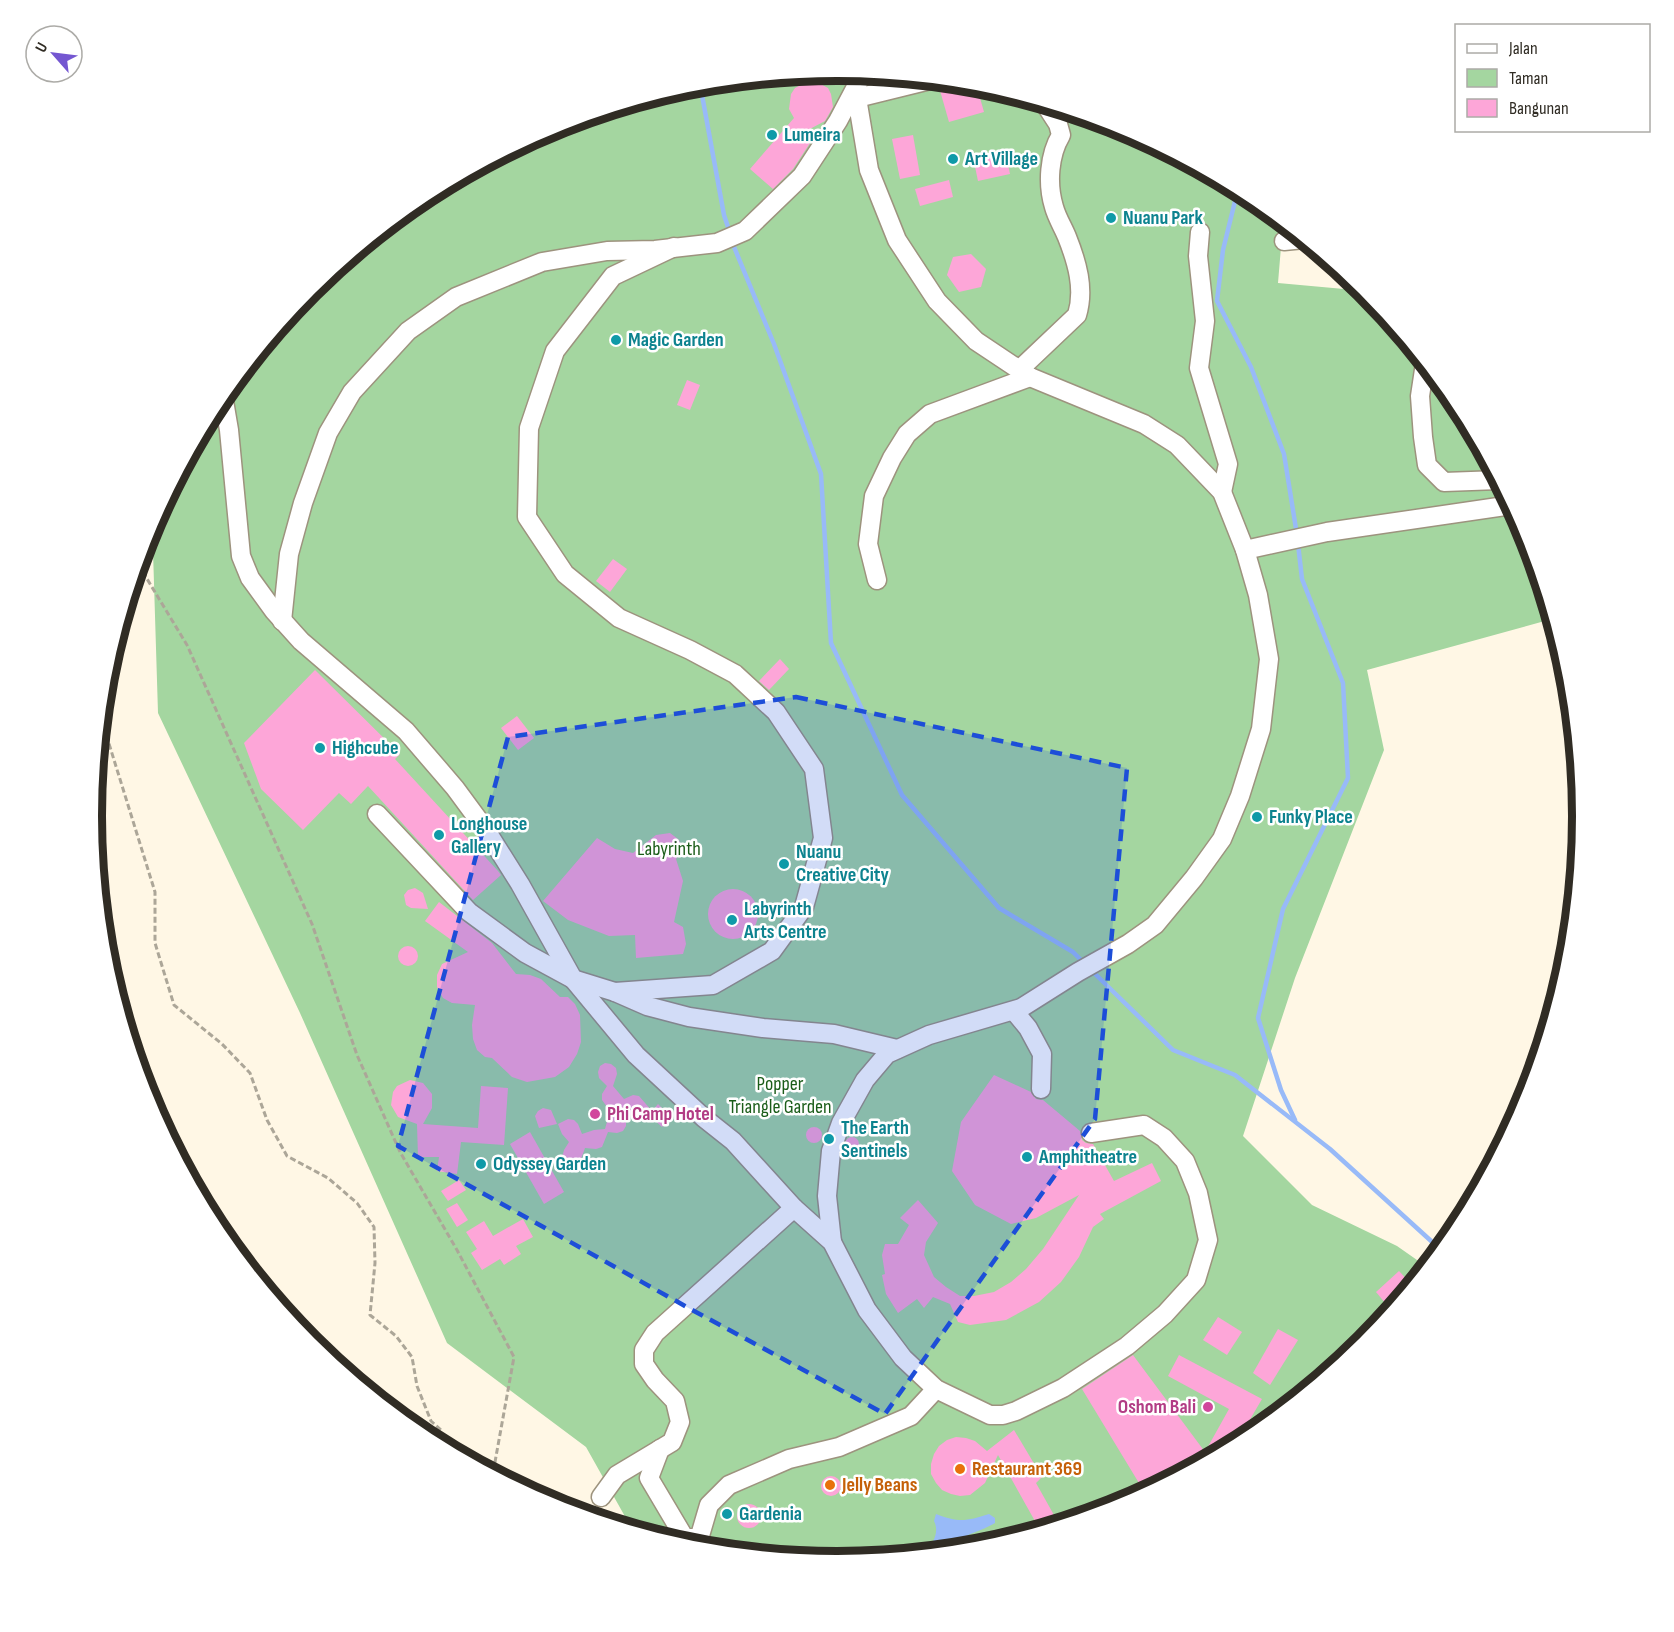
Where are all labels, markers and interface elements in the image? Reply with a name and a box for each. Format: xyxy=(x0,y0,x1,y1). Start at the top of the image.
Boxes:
north arrow xyxy=(24,24,84,84)
legend xyxy=(1455,24,1650,132)
text: Jalan xyxy=(1508,38,1538,59)
text: U xyxy=(32,40,52,56)
text: Taman xyxy=(1509,68,1548,89)
text: Bangunan xyxy=(1509,98,1569,119)
place label: Lumeira xyxy=(784,123,841,147)
marker: Lumeira xyxy=(765,128,779,142)
place label: Art Village xyxy=(964,147,1038,171)
marker: Art Village xyxy=(946,152,960,166)
place label: Nuanu Park xyxy=(1123,206,1204,230)
marker: Nuanu Park xyxy=(1104,211,1118,225)
place label: Magic Garden xyxy=(628,328,724,352)
marker: Magic Garden xyxy=(609,333,623,347)
place label: Highcube xyxy=(332,736,398,760)
marker: Highcube xyxy=(313,741,327,755)
place label: Funky Place xyxy=(1269,805,1353,829)
marker: Funky Place xyxy=(1250,810,1264,824)
place label: Longhouse Gallery xyxy=(451,812,527,859)
marker: Longhouse Gallery xyxy=(432,828,446,842)
park label: Labyrinth xyxy=(637,837,701,861)
place label: Nuanu Creative City xyxy=(796,840,889,887)
marker: Nuanu Creative City xyxy=(777,857,791,871)
place label: Labyrinth Arts Centre xyxy=(743,897,826,944)
marker: Labyrinth Arts Centre xyxy=(725,913,739,927)
park label: Popper Triangle Garden xyxy=(728,1072,832,1119)
place label: Phi Camp Hotel xyxy=(607,1102,714,1126)
marker: Phi Camp Hotel xyxy=(588,1107,602,1121)
place label: The Earth Sentinels xyxy=(841,1116,909,1163)
marker: The Earth Sentinels xyxy=(822,1132,836,1146)
place label: Amphitheatre xyxy=(1038,1145,1137,1169)
marker: Amphitheatre xyxy=(1020,1150,1034,1164)
place label: Odyssey Garden xyxy=(493,1152,606,1176)
marker: Odyssey Garden xyxy=(474,1157,488,1171)
place label: Oshom Bali xyxy=(1118,1395,1196,1419)
marker: Oshom Bali xyxy=(1201,1400,1215,1414)
place label: Restaurant 369 xyxy=(972,1457,1082,1481)
marker: Restaurant 369 xyxy=(953,1462,967,1476)
place label: Jelly Beans xyxy=(841,1473,918,1497)
marker: Jelly Beans xyxy=(823,1478,837,1492)
place label: Gardenia xyxy=(739,1502,802,1526)
marker: Gardenia xyxy=(720,1507,734,1521)

